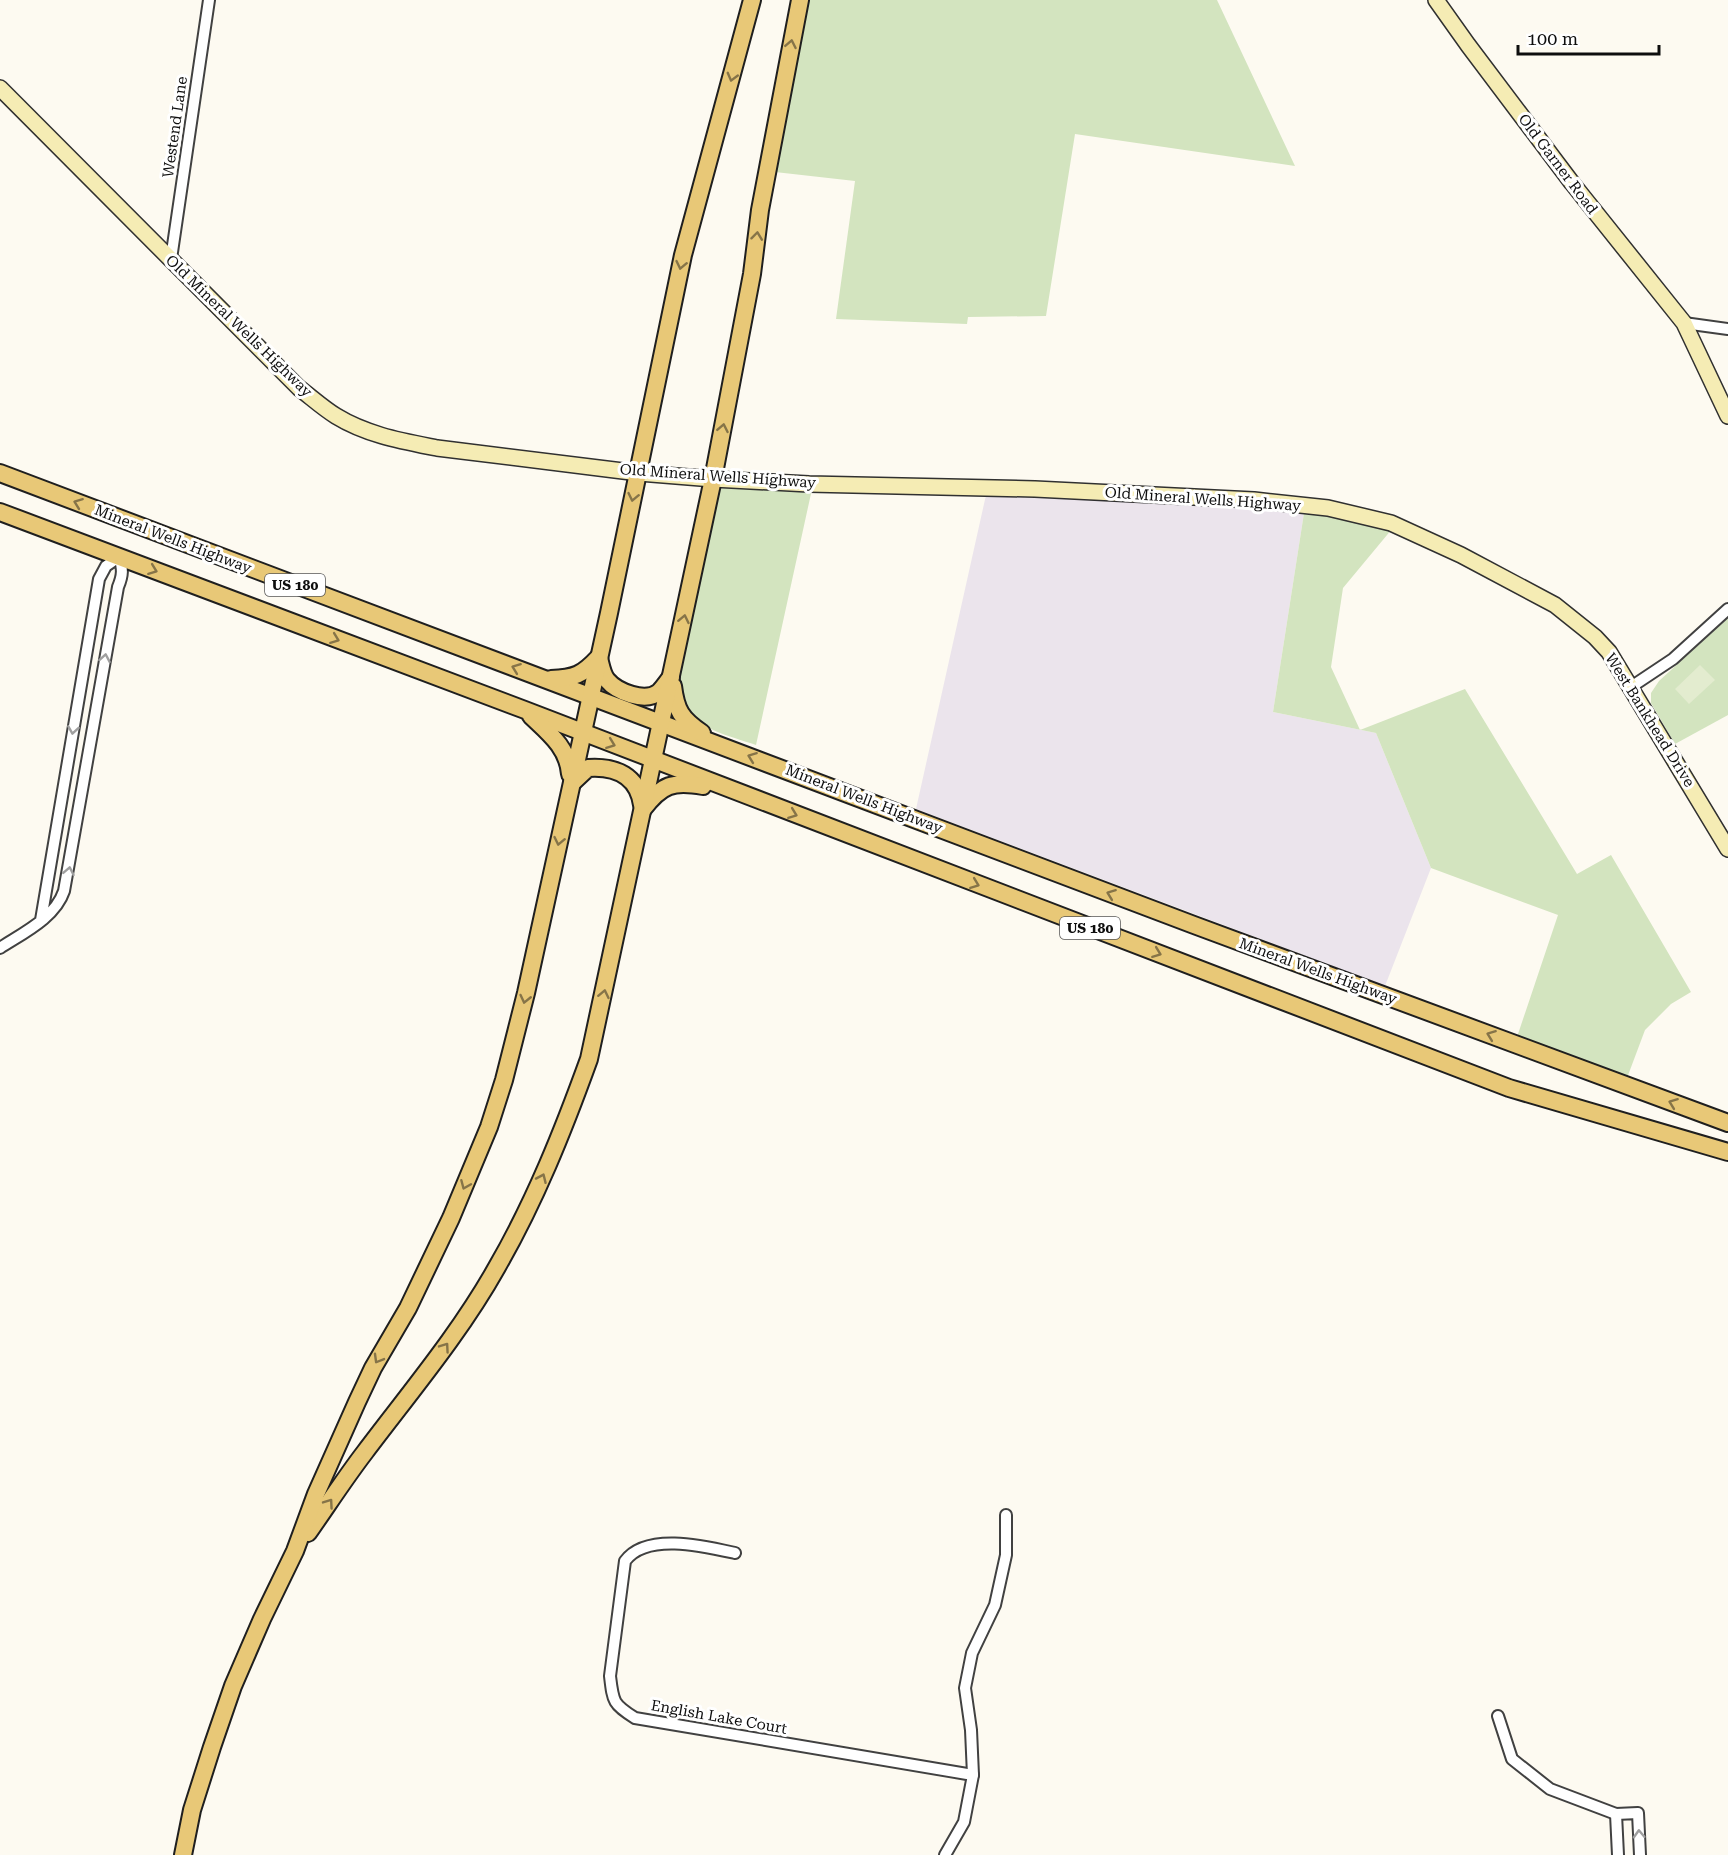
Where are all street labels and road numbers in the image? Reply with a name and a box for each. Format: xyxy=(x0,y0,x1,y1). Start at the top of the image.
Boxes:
street label: Westend Lane xyxy=(159,75,191,179)
street label: Old Garner Road xyxy=(1514,110,1602,218)
street label: Old Mineral Wells Highway xyxy=(162,251,316,401)
street label: Old Mineral Wells Highway xyxy=(619,460,817,492)
street label: Old Mineral Wells Highway xyxy=(1104,483,1302,515)
street label: Mineral Wells Highway xyxy=(92,501,254,577)
road number: US 180 xyxy=(265,574,325,596)
street label: West Bankhead Drive xyxy=(1601,650,1699,790)
street label: Mineral Wells Highway xyxy=(783,761,945,837)
road number: US 180 xyxy=(1060,917,1120,939)
street label: Mineral Wells Highway xyxy=(1237,934,1399,1008)
street label: English Lake Court xyxy=(650,1696,789,1738)

